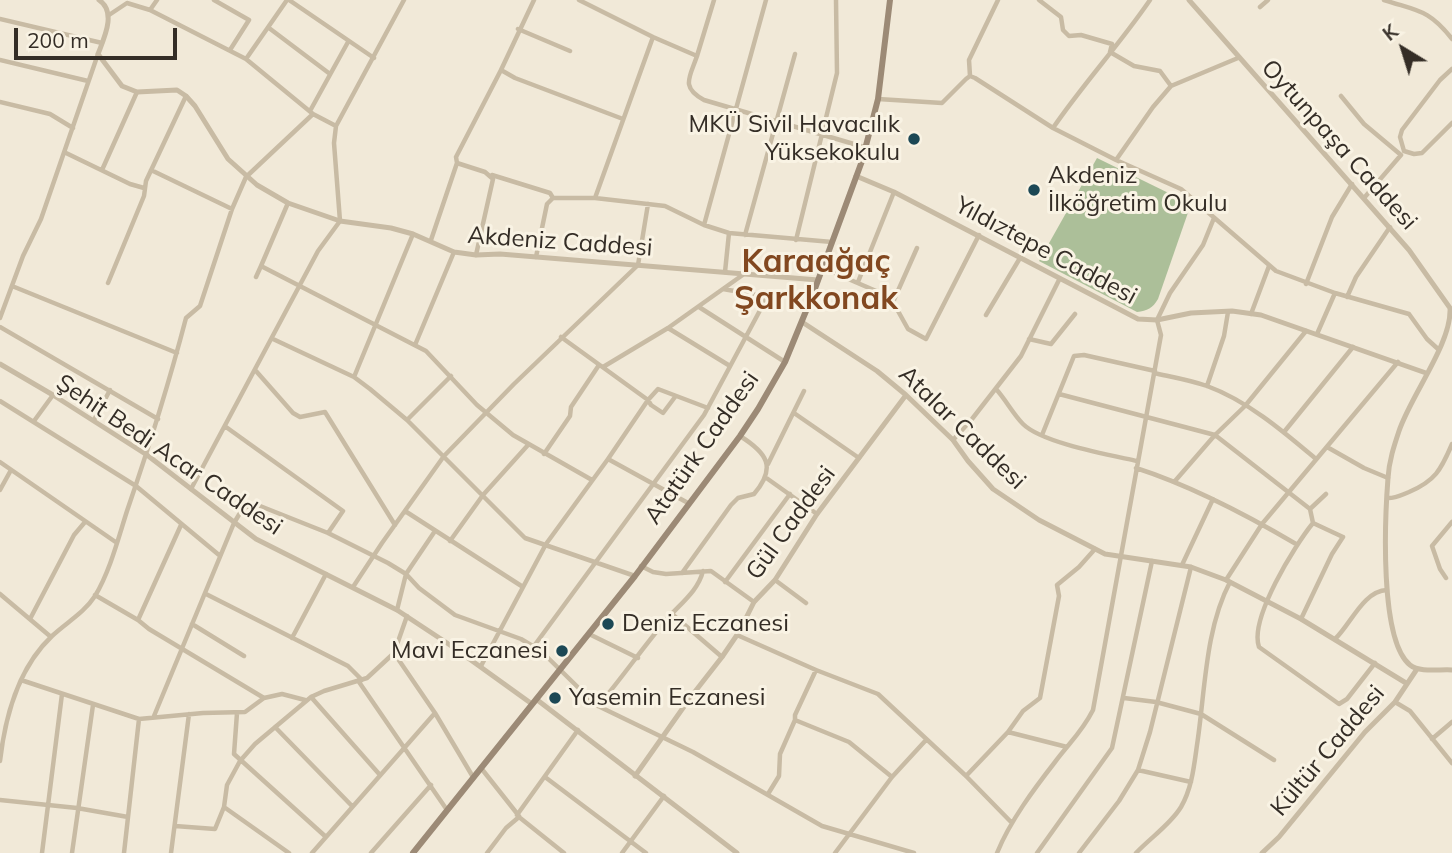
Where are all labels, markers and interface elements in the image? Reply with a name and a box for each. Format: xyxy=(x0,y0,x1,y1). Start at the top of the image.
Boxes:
scale bar xyxy=(18,14,180,58)
north arrow xyxy=(1368,14,1438,84)
text: K xyxy=(1378,19,1402,46)
text: 200 m xyxy=(27,27,89,53)
street label: Oytunpaşa Caddesi xyxy=(1255,54,1423,236)
place label: MKÜ Sivil Havacılık Yüksekokulu xyxy=(689,111,900,167)
marker: MKÜ Sivil Havacılık Yüksekokulu xyxy=(906,131,922,147)
place label: Akdeniz İlköğretim Okulu xyxy=(1048,162,1228,218)
marker: Akdeniz İlköğretim Okulu xyxy=(1026,182,1042,198)
street label: Yıldıztepe Caddesi xyxy=(950,191,1142,311)
street label: Akdeniz Caddesi xyxy=(466,221,654,263)
district label: Karaağaç Şarkkonak xyxy=(734,243,898,318)
street label: Atalar Caddesi xyxy=(893,360,1031,496)
street label: Atatürk Caddesi xyxy=(639,366,765,530)
street label: Şehit Bedi Acar Caddesi xyxy=(50,368,288,542)
street label: Gül Caddesi xyxy=(740,461,842,585)
place label: Deniz Eczanesi xyxy=(622,610,789,638)
marker: Deniz Eczanesi xyxy=(600,616,616,632)
place label: Mavi Eczanesi xyxy=(391,637,548,665)
marker: Mavi Eczanesi xyxy=(554,643,570,659)
street label: Kültür Caddesi xyxy=(1265,680,1391,822)
place label: Yasemin Eczanesi xyxy=(569,684,766,712)
marker: Yasemin Eczanesi xyxy=(547,690,563,706)

